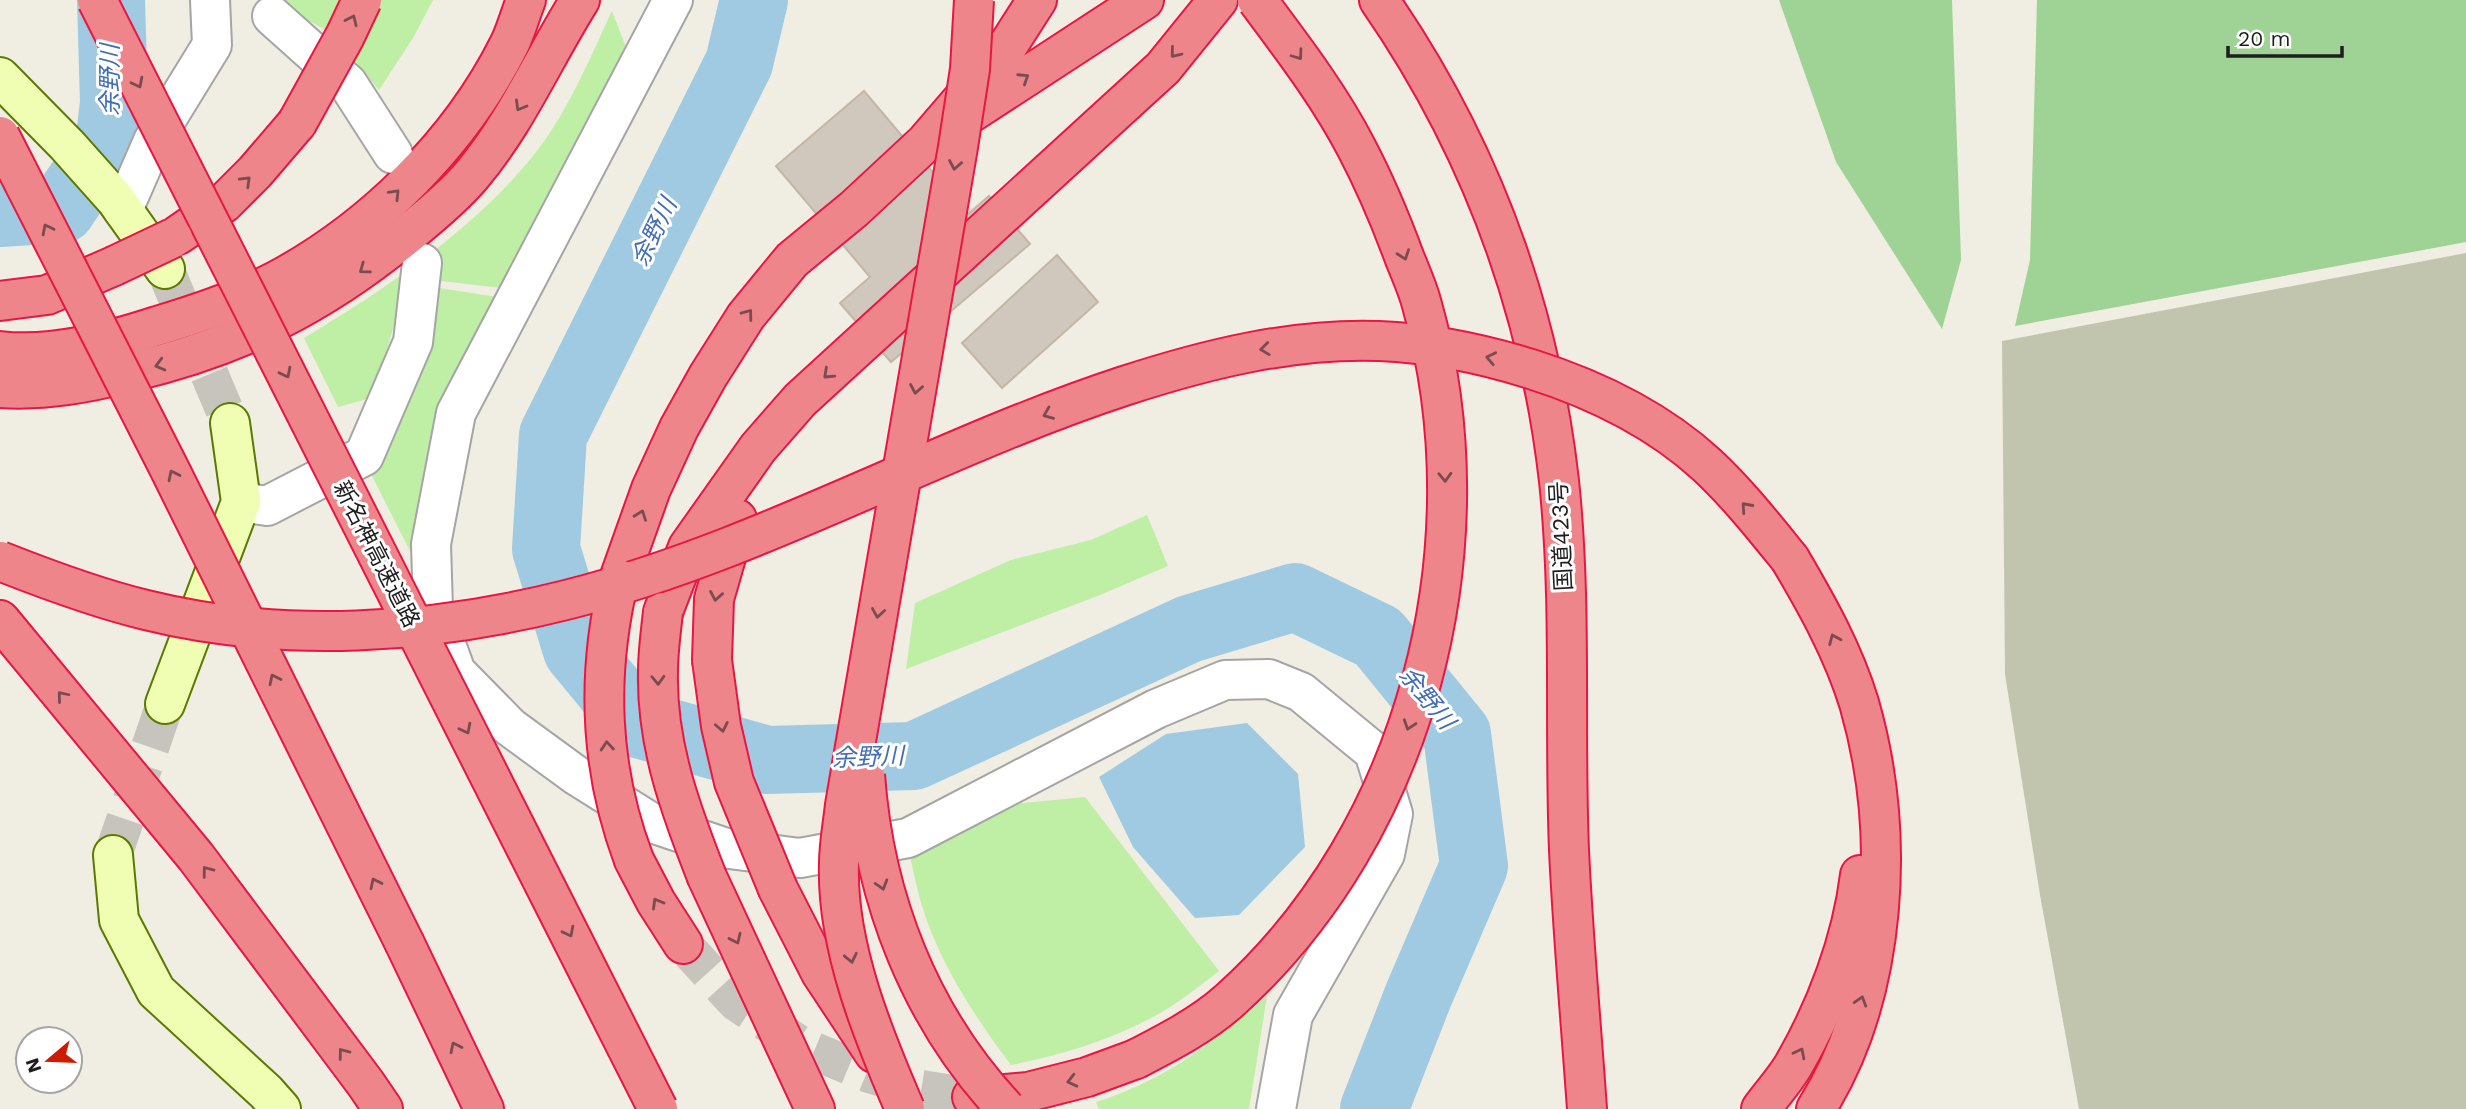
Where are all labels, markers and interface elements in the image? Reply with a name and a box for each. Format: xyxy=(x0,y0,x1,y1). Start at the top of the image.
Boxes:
scale bar xyxy=(2228,14,2342,58)
one-way arrow xyxy=(344,15,358,27)
text: 20 m xyxy=(2238,26,2290,51)
water label: 余野川 xyxy=(96,41,124,116)
one-way arrow xyxy=(1170,45,1183,58)
one-way arrow xyxy=(1290,47,1302,60)
one-way arrow xyxy=(1017,74,1030,87)
one-way arrow xyxy=(130,76,144,88)
one-way arrow xyxy=(515,98,528,111)
one-way arrow xyxy=(948,159,963,171)
one-way arrow xyxy=(238,177,250,189)
one-way arrow xyxy=(387,189,400,202)
water label: 余野川 xyxy=(626,191,684,270)
one-way arrow xyxy=(42,224,56,236)
one-way arrow xyxy=(1395,249,1409,261)
one-way arrow xyxy=(359,260,372,273)
one-way arrow xyxy=(740,310,752,322)
one-way arrow xyxy=(1259,342,1271,357)
one-way arrow xyxy=(1485,351,1497,366)
one-way arrow xyxy=(154,357,166,371)
one-way arrow xyxy=(277,366,291,378)
one-way arrow xyxy=(823,366,836,378)
one-way arrow xyxy=(909,383,924,395)
one-way arrow xyxy=(1042,405,1054,419)
one-way arrow xyxy=(167,470,181,482)
one-way arrow xyxy=(1438,472,1453,483)
street label: 新名神高速道路 xyxy=(328,476,425,632)
street label: 国道423号 xyxy=(1545,480,1578,592)
one-way arrow xyxy=(1742,502,1755,515)
one-way arrow xyxy=(633,509,647,521)
one-way arrow xyxy=(709,590,724,602)
one-way arrow xyxy=(871,607,886,619)
one-way arrow xyxy=(1828,633,1842,645)
water label: 余野川 xyxy=(1393,661,1462,737)
one-way arrow xyxy=(268,674,282,686)
one-way arrow xyxy=(651,675,666,686)
one-way arrow xyxy=(58,691,70,704)
one-way arrow xyxy=(1403,719,1417,731)
one-way arrow xyxy=(457,722,471,734)
one-way arrow xyxy=(714,722,729,733)
one-way arrow xyxy=(600,740,615,751)
water label: 余野川 xyxy=(832,742,907,772)
one-way arrow xyxy=(203,866,215,879)
one-way arrow xyxy=(369,878,383,890)
one-way arrow xyxy=(874,879,889,891)
one-way arrow xyxy=(652,897,665,910)
one-way arrow xyxy=(560,925,574,937)
one-way arrow xyxy=(728,932,742,944)
one-way arrow xyxy=(843,952,858,964)
one-way arrow xyxy=(1853,996,1867,1008)
north arrow xyxy=(14,1025,84,1095)
one-way arrow xyxy=(449,1042,463,1055)
one-way arrow xyxy=(339,1048,352,1061)
one-way arrow xyxy=(1791,1048,1805,1060)
text: N xyxy=(20,1055,47,1076)
one-way arrow xyxy=(1066,1073,1078,1087)

